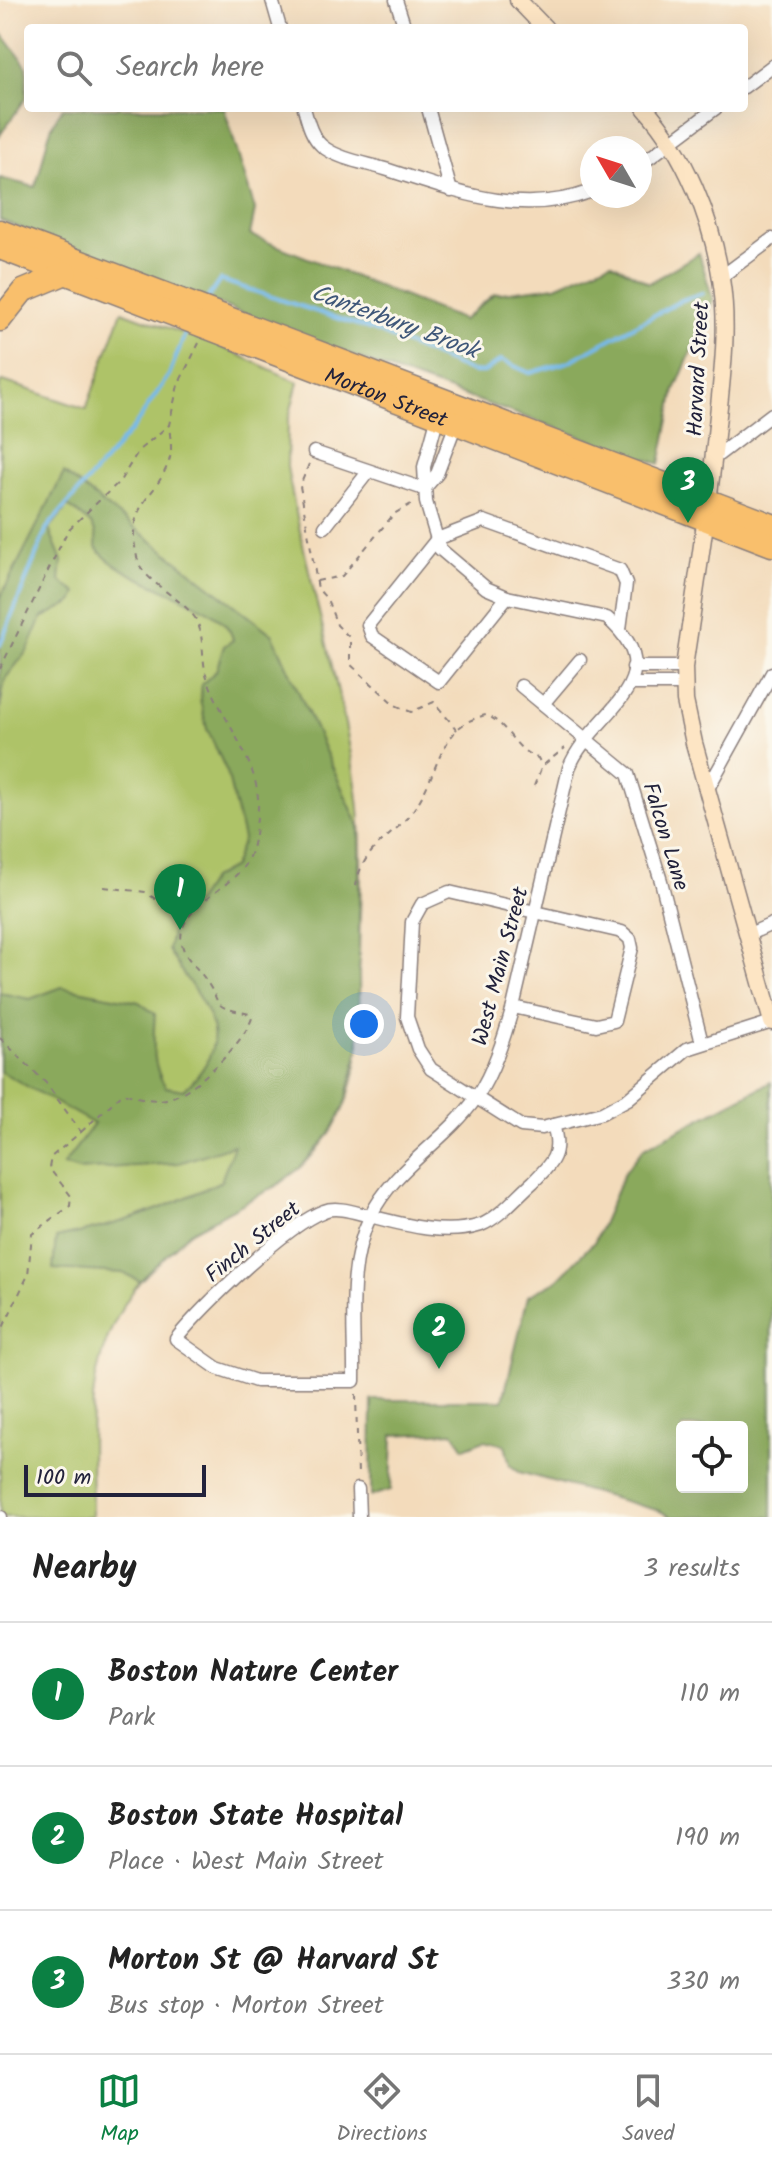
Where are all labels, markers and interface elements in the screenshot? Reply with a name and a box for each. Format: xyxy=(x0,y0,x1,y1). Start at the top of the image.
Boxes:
search box xyxy=(24,24,748,112)
text: Search here xyxy=(116,44,264,92)
icon: search xyxy=(52,46,96,90)
north arrow xyxy=(580,136,652,208)
water label: Canterbury Brook xyxy=(305,274,487,372)
street label: Harvard Street xyxy=(678,300,721,437)
street label: Morton Street xyxy=(319,359,453,439)
pin: 3 xyxy=(662,457,714,523)
street label: Falcon Lane xyxy=(632,778,698,895)
pin: 1 xyxy=(154,864,206,930)
street label: West Main Street xyxy=(463,883,540,1050)
your location xyxy=(344,1004,384,1044)
street label: Finch Street xyxy=(198,1193,310,1293)
pin: 2 xyxy=(413,1303,465,1369)
map controls xyxy=(676,1421,748,1493)
button: locate xyxy=(676,1421,748,1493)
scale bar xyxy=(24,1461,206,1497)
text: 100 m xyxy=(36,1461,91,1496)
text: Nearby xyxy=(32,1542,137,1596)
text: 3 results xyxy=(643,1548,740,1590)
text: Boston Nature Center xyxy=(108,1649,398,1697)
text: 1 xyxy=(54,1673,62,1715)
text: 110 m xyxy=(680,1673,740,1715)
text: Park xyxy=(108,1697,155,1739)
text: Boston State Hospital xyxy=(108,1793,403,1841)
text: 2 xyxy=(50,1817,66,1859)
text: 190 m xyxy=(675,1817,740,1859)
text: Place · West Main Street xyxy=(108,1841,384,1883)
text: Morton St @ Harvard St xyxy=(108,1937,438,1985)
text: 3 xyxy=(51,1961,65,2003)
text: 330 m xyxy=(666,1961,740,2003)
text: Bus stop · Morton Street xyxy=(108,1985,384,2027)
tab: Map xyxy=(97,2069,141,2152)
tab: Directions xyxy=(336,2069,428,2152)
tab: Saved xyxy=(622,2069,675,2152)

